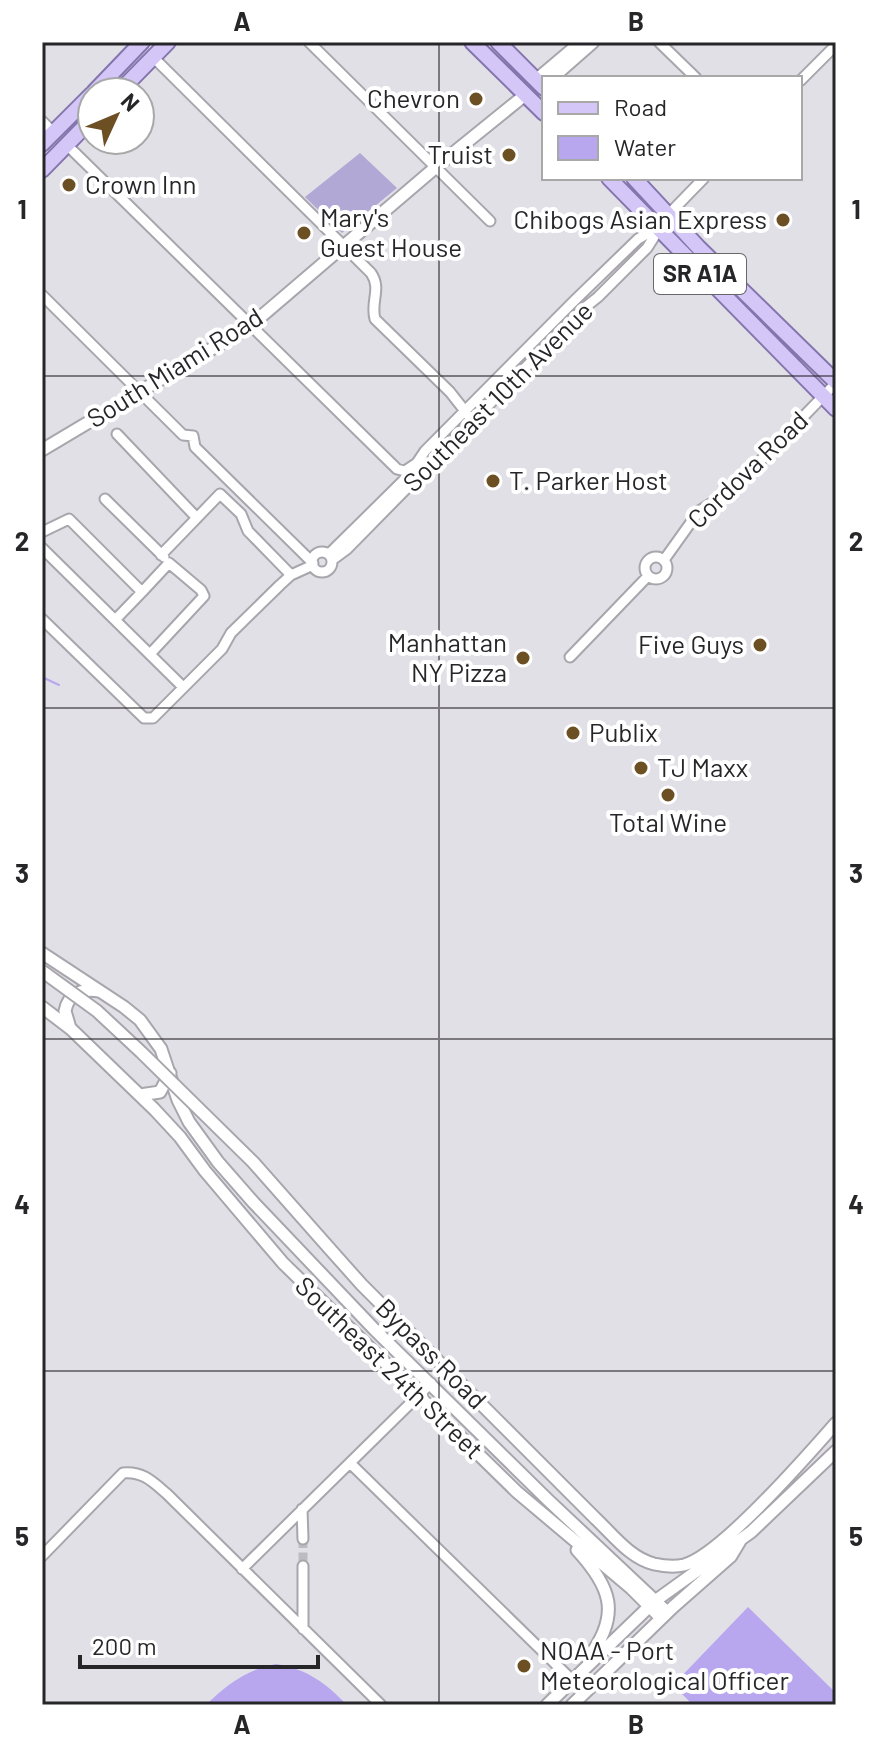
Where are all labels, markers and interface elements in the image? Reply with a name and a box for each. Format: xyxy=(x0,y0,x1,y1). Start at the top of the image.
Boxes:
text: A xyxy=(233,5,251,36)
text: B xyxy=(628,5,644,36)
north arrow xyxy=(76,76,156,156)
legend xyxy=(542,76,802,180)
place label: Chevron xyxy=(367,82,460,113)
text: N xyxy=(117,87,146,116)
marker: Chevron xyxy=(467,90,485,108)
text: Road xyxy=(614,92,667,121)
text: Water xyxy=(614,132,676,161)
place label: Truist xyxy=(428,138,493,169)
marker: Truist xyxy=(500,146,518,164)
place label: Crown Inn xyxy=(85,168,197,199)
marker: Crown Inn xyxy=(60,176,78,194)
text: 1 xyxy=(17,193,27,224)
text: 1 xyxy=(851,193,861,224)
place label: Mary's Guest House xyxy=(320,201,462,262)
place label: Chibogs Asian Express xyxy=(513,203,767,234)
marker: Chibogs Asian Express xyxy=(774,211,792,229)
marker: Mary's Guest House xyxy=(295,224,313,242)
road number: SR A1A xyxy=(654,254,746,294)
street label: Southeast 10th Avenue xyxy=(396,295,598,497)
street label: South Miami Road xyxy=(81,300,268,433)
street label: Cordova Road xyxy=(680,404,814,534)
place label: T. Parker Host xyxy=(509,464,668,495)
marker: T. Parker Host xyxy=(484,472,502,490)
text: 2 xyxy=(15,525,29,556)
text: 2 xyxy=(849,525,863,556)
place label: Manhattan NY Pizza xyxy=(388,626,507,687)
place label: Five Guys xyxy=(638,628,744,659)
marker: Five Guys xyxy=(751,636,769,654)
marker: Manhattan NY Pizza xyxy=(514,649,532,667)
place label: Publix xyxy=(589,716,658,747)
marker: Publix xyxy=(564,724,582,742)
place label: TJ Maxx xyxy=(657,751,748,782)
marker: TJ Maxx xyxy=(632,759,650,777)
marker: Total Wine xyxy=(659,786,677,804)
place label: Total Wine xyxy=(609,806,727,837)
text: 3 xyxy=(15,857,29,888)
text: 3 xyxy=(849,857,863,888)
text: 4 xyxy=(14,1188,30,1219)
text: 4 xyxy=(848,1188,864,1219)
street label: Southeast 24th Street xyxy=(290,1269,490,1464)
street label: Bypass Road xyxy=(371,1291,494,1414)
text: 5 xyxy=(15,1520,29,1551)
text: 5 xyxy=(849,1520,863,1551)
scale bar xyxy=(80,1619,318,1669)
text: 200 m xyxy=(92,1631,157,1660)
place label: NOAA - Port Meteorological Officer xyxy=(540,1634,789,1695)
marker: NOAA - Port Meteorological Officer xyxy=(515,1657,533,1675)
text: A xyxy=(233,1708,251,1739)
text: B xyxy=(628,1708,644,1739)

